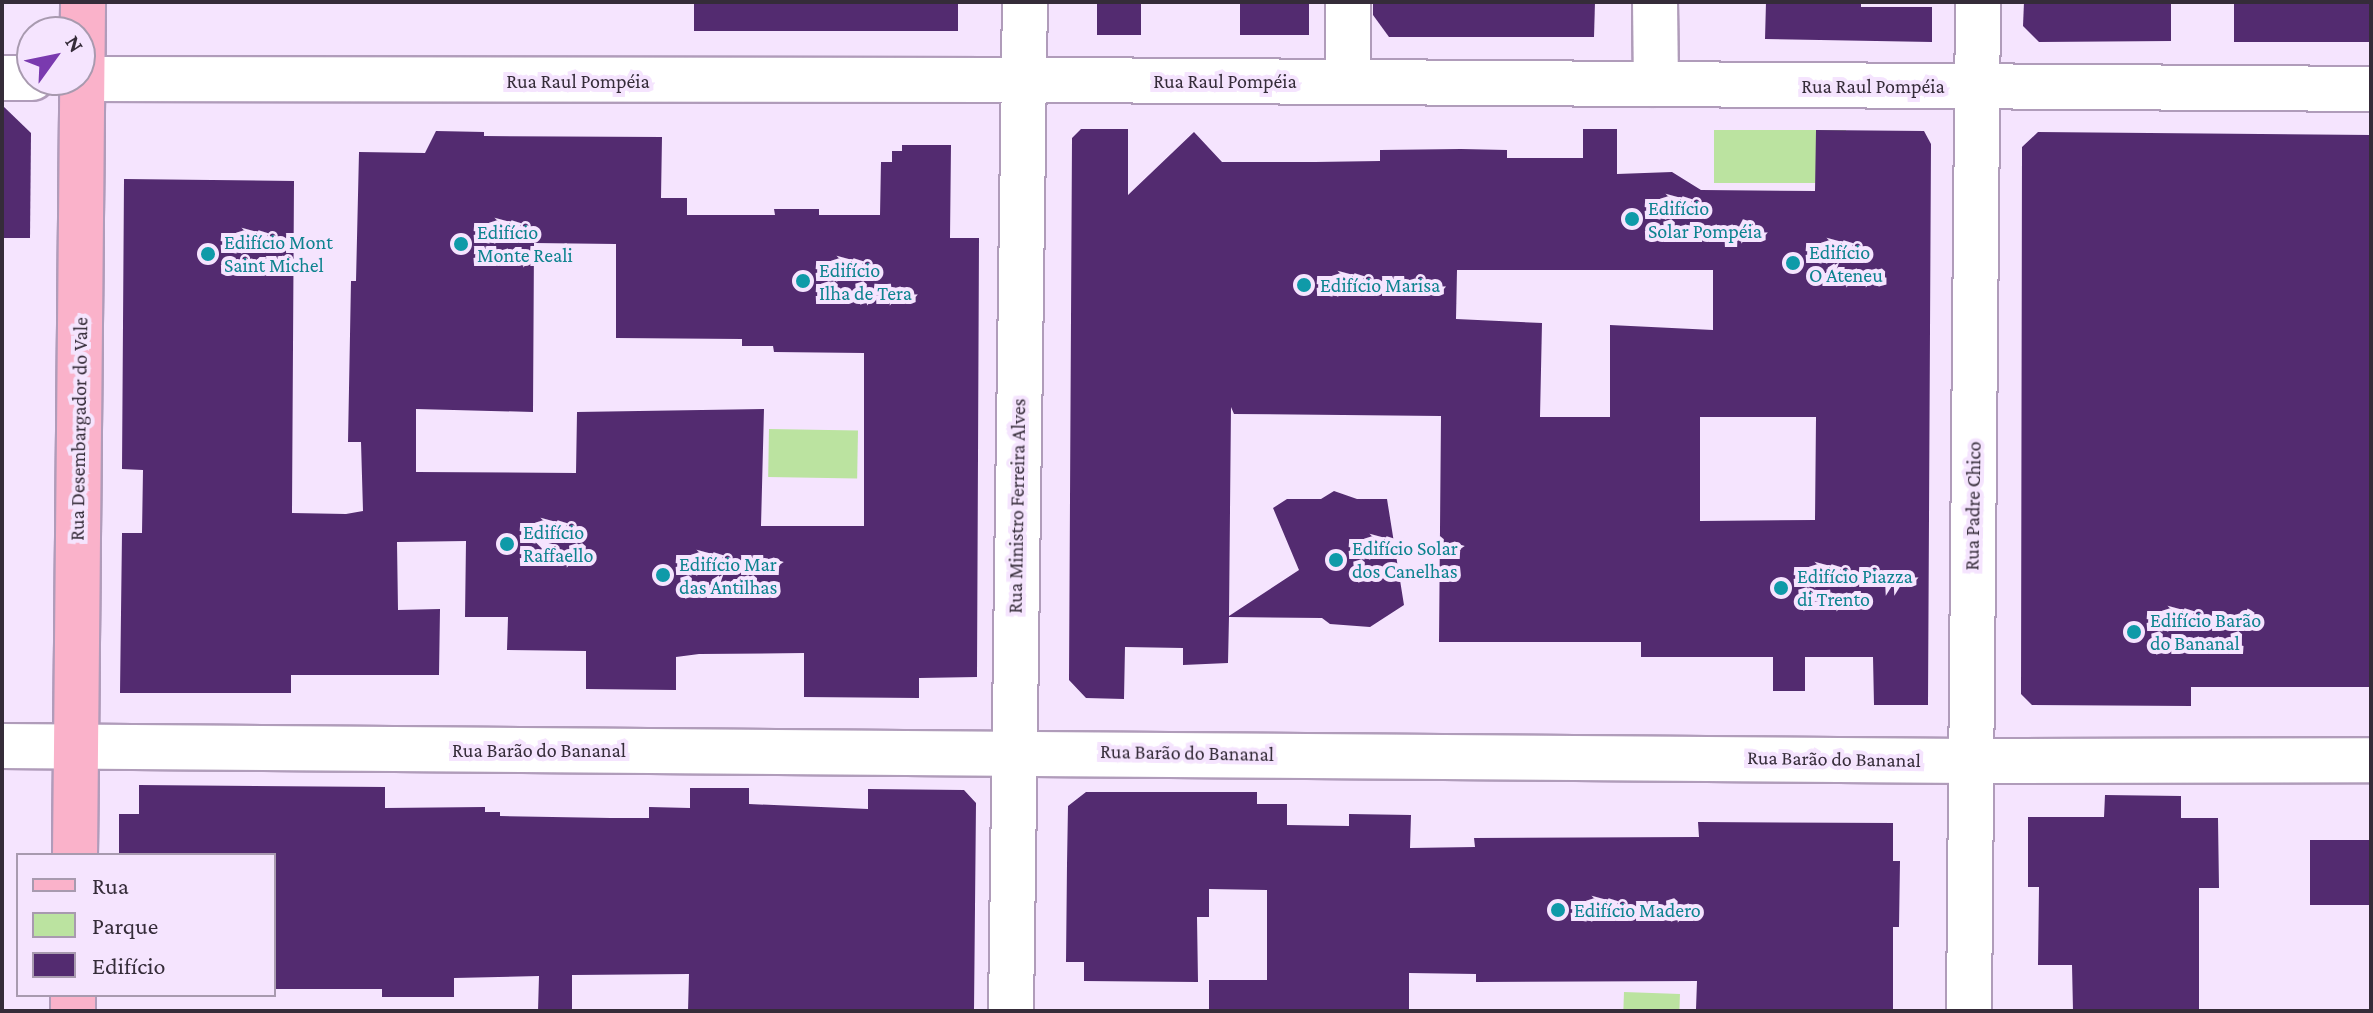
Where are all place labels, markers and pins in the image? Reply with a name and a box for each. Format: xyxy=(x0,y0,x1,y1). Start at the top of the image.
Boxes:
place label: Edifício Solar Pompéia xyxy=(1648,196,1762,243)
marker: Edifício Solar Pompéia xyxy=(1623,210,1641,228)
place label: Edifício Monte Reali xyxy=(477,220,573,267)
place label: Edifício Mont Saint Michel xyxy=(224,230,333,277)
marker: Edifício Monte Reali xyxy=(452,235,470,253)
place label: Edifício O Ateneu xyxy=(1809,240,1883,287)
marker: Edifício Mont Saint Michel xyxy=(199,245,217,263)
marker: Edifício O Ateneu xyxy=(1784,254,1802,272)
place label: Edifício Ilha de Tera xyxy=(819,258,912,305)
marker: Edifício Ilha de Tera xyxy=(794,272,812,290)
place label: Edifício Marisa xyxy=(1320,273,1440,297)
marker: Edifício Marisa xyxy=(1295,276,1313,294)
place label: Edifício Raffaello xyxy=(523,520,594,567)
marker: Edifício Raffaello xyxy=(498,535,516,553)
place label: Edifício Solar dos Canelhas xyxy=(1352,536,1458,583)
marker: Edifício Solar dos Canelhas xyxy=(1327,551,1345,569)
place label: Edifício Mar das Antilhas xyxy=(679,552,777,599)
place label: Edifício Piazza di Trento xyxy=(1797,564,1913,611)
marker: Edifício Mar das Antilhas xyxy=(654,566,672,584)
marker: Edifício Piazza di Trento xyxy=(1772,579,1790,597)
place label: Edifício Barão do Bananal xyxy=(2150,608,2261,655)
marker: Edifício Barão do Bananal xyxy=(2125,623,2143,641)
place label: Edifício Madero xyxy=(1574,898,1701,922)
marker: Edifício Madero xyxy=(1549,901,1567,919)

